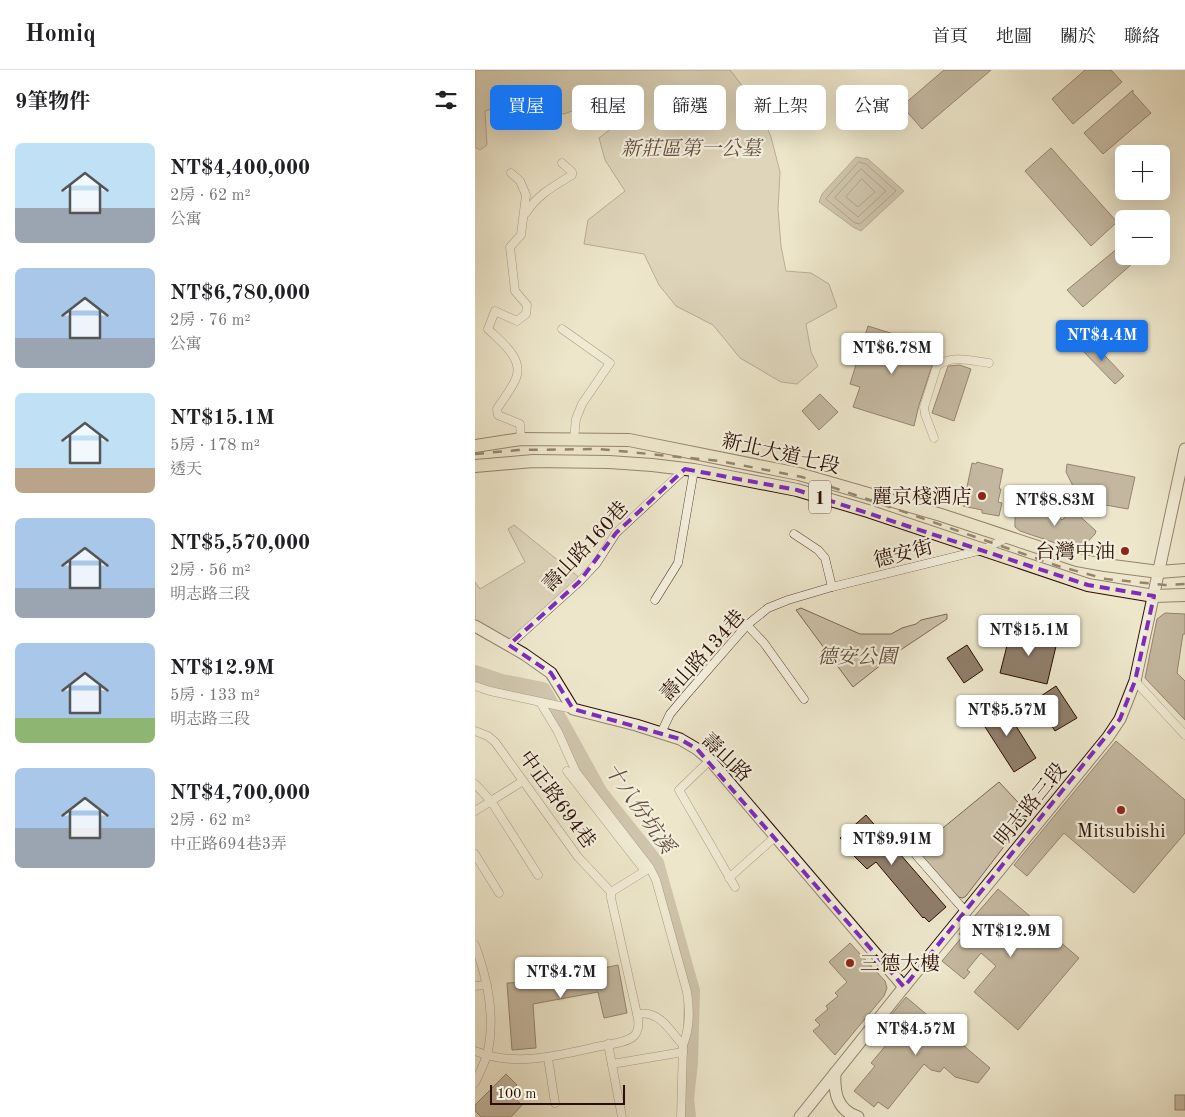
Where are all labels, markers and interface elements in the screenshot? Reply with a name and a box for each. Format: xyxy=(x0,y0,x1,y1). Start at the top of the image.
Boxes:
text: Homiq xyxy=(25,23,96,47)
text: 首頁 xyxy=(932,28,968,46)
text: 地圖 xyxy=(996,28,1032,46)
text: 關於 xyxy=(1060,28,1096,46)
text: 聯絡 xyxy=(1124,28,1160,46)
chip: 買屋 xyxy=(490,85,562,130)
chip: 租屋 xyxy=(572,85,644,130)
chip: 篩選 xyxy=(654,85,726,130)
chip: 新上架 xyxy=(736,85,826,130)
chip: 公寓 xyxy=(836,85,908,130)
icon: filters xyxy=(432,86,460,114)
text: 9筆物件 xyxy=(15,92,90,113)
park label: 新莊區第一公墓 xyxy=(621,138,764,160)
map controls xyxy=(1115,145,1170,265)
button: + xyxy=(1115,145,1170,200)
text: NT$4,400,000 xyxy=(170,158,310,179)
icon: home xyxy=(55,163,115,223)
text: 2房 · 62 m² xyxy=(170,188,251,204)
button: − xyxy=(1115,210,1170,265)
text: 公寓 xyxy=(170,212,202,228)
text: NT$6,780,000 xyxy=(170,283,310,304)
icon: home xyxy=(55,288,115,348)
text: 2房 · 76 m² xyxy=(170,313,251,329)
pin: NT$4.4M xyxy=(1056,320,1148,362)
text: NT$4.4M xyxy=(1067,328,1137,344)
pin: NT$6.78M xyxy=(840,332,944,375)
text: 公寓 xyxy=(170,337,202,353)
text: NT$6.78M xyxy=(852,341,932,357)
text: NT$15.1M xyxy=(170,408,274,429)
icon: home xyxy=(55,413,115,473)
street label: 新北大道七段 xyxy=(720,430,842,478)
text: 5房 · 178 m² xyxy=(170,438,260,454)
text: 透天 xyxy=(170,462,202,478)
road number: 1 xyxy=(809,481,831,514)
pin: NT$8.83M xyxy=(1003,484,1107,527)
place label: 麗京棧酒店 xyxy=(872,486,972,508)
marker: 麗京棧酒店 xyxy=(976,490,988,502)
text: NT$8.83M xyxy=(1015,493,1095,509)
street label: 壽山路160巷 xyxy=(539,497,633,596)
text: NT$5,570,000 xyxy=(170,533,310,554)
street label: 德安街 xyxy=(871,536,935,572)
icon: home xyxy=(55,538,115,598)
place label: 台灣中油 xyxy=(1035,541,1115,563)
marker: 台灣中油 xyxy=(1119,545,1131,557)
text: 2房 · 56 m² xyxy=(170,563,251,579)
text: 明志路三段 xyxy=(170,587,250,603)
street label: 壽山路134巷 xyxy=(656,606,749,706)
pin: NT$15.1M xyxy=(977,614,1081,657)
text: NT$15.1M xyxy=(989,623,1069,639)
park label: 德安公園 xyxy=(817,646,900,668)
text: NT$12.9M xyxy=(170,658,274,679)
icon: home xyxy=(55,663,115,723)
text: 5房 · 133 m² xyxy=(170,688,260,704)
pin: NT$5.57M xyxy=(955,694,1059,737)
text: NT$5.57M xyxy=(967,703,1047,719)
text: 明志路三段 xyxy=(170,712,250,728)
street label: 壽山路 xyxy=(697,729,756,786)
street label: 中正路694巷 xyxy=(515,747,600,852)
water label: 十八份坑溪 xyxy=(600,759,680,860)
street label: 明志路三段 xyxy=(991,759,1071,850)
text: NT$4,700,000 xyxy=(170,783,310,804)
icon: home xyxy=(55,788,115,848)
marker: Mitsubishi xyxy=(1115,804,1127,816)
text: 2房 · 62 m² xyxy=(170,813,251,829)
place label: Mitsubishi xyxy=(1076,822,1166,842)
pin: NT$9.91M xyxy=(840,824,944,866)
text: NT$9.91M xyxy=(852,832,932,848)
text: 中正路694巷3弄 xyxy=(170,837,287,853)
pin: NT$12.9M xyxy=(959,916,1063,958)
text: NT$12.9M xyxy=(971,924,1051,940)
place label: 三德大樓 xyxy=(860,953,940,975)
pin: NT$4.7M xyxy=(515,956,607,999)
marker: 三德大樓 xyxy=(844,957,856,969)
text: NT$4.7M xyxy=(526,965,596,981)
pin: NT$4.57M xyxy=(864,1014,968,1056)
text: NT$4.57M xyxy=(876,1022,956,1038)
scale bar xyxy=(490,1082,625,1105)
text: 100 m xyxy=(497,1087,536,1101)

